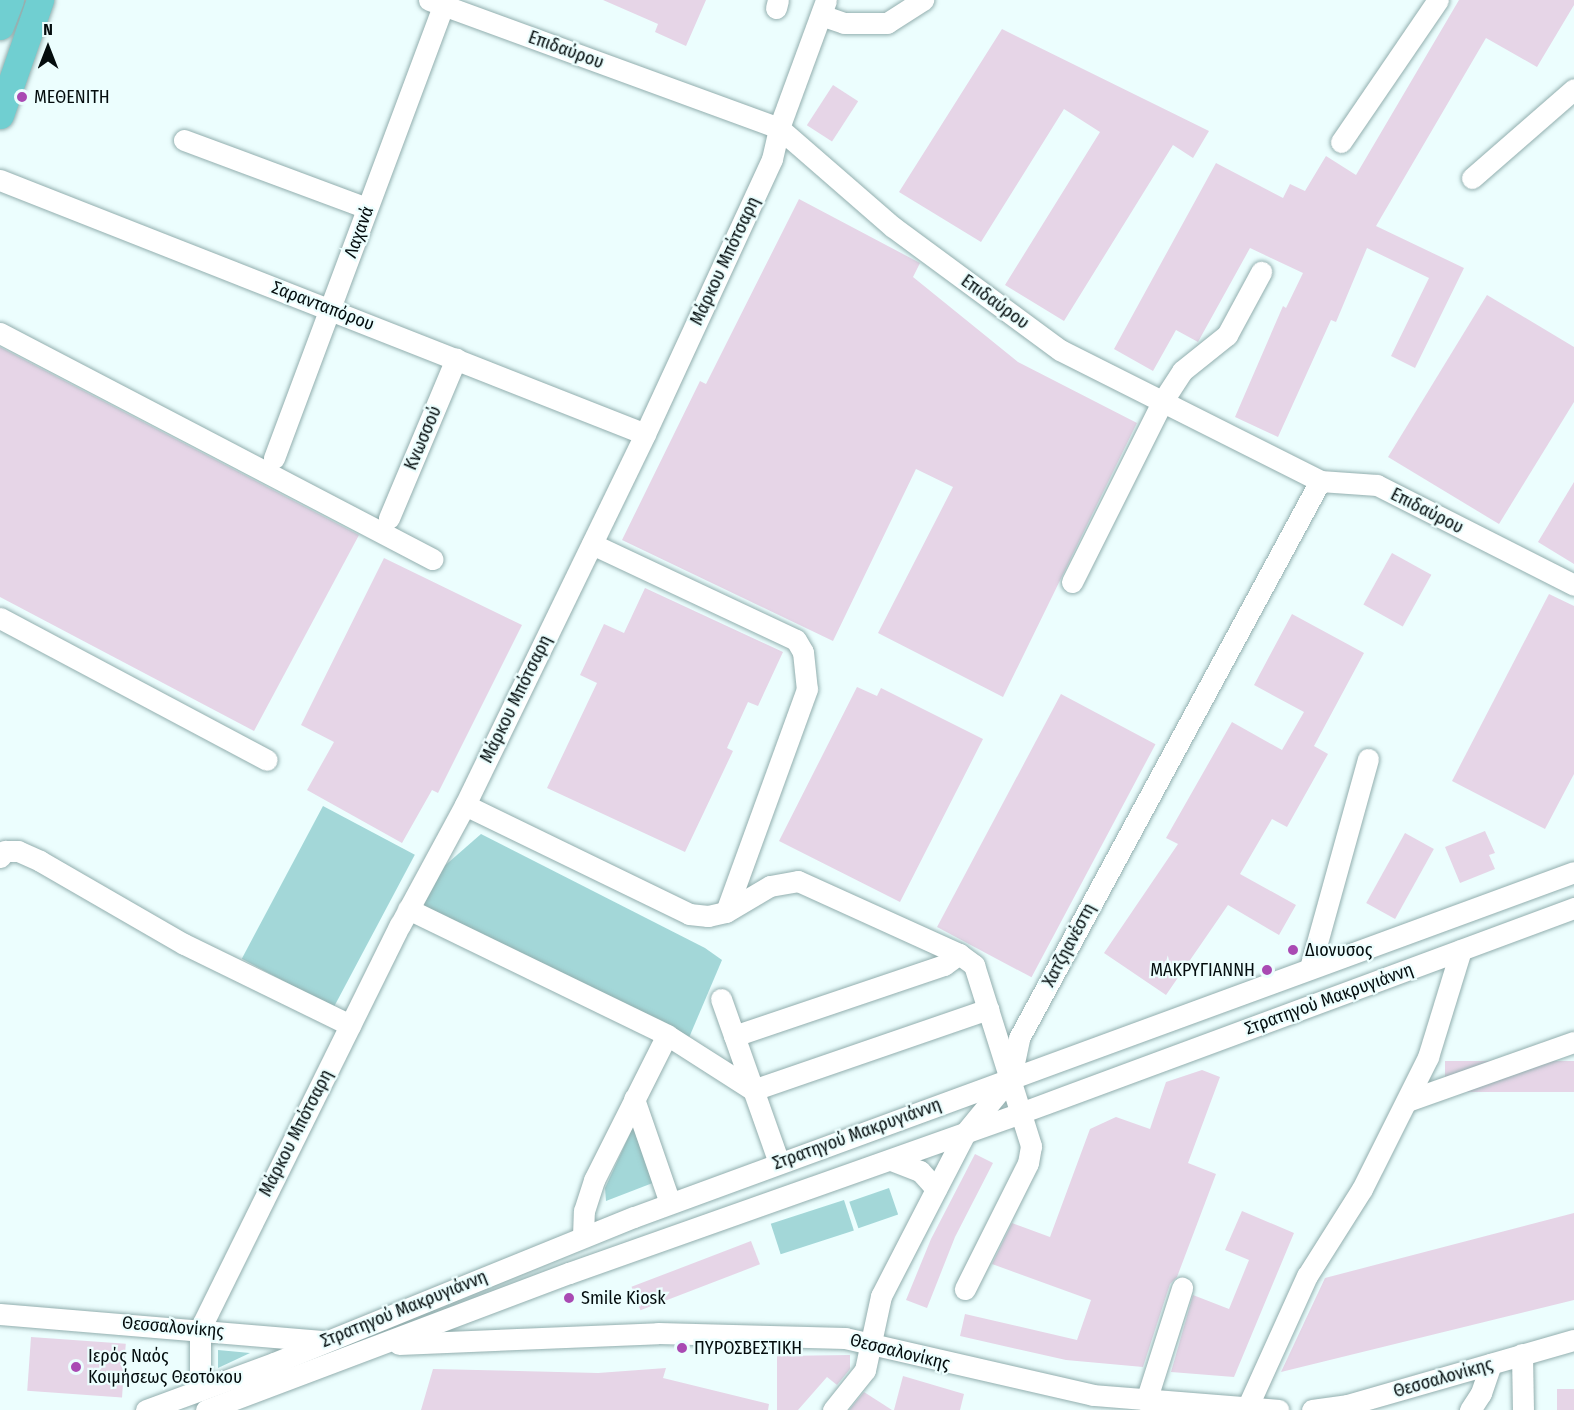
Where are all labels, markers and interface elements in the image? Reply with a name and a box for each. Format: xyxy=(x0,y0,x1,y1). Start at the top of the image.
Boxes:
north arrow xyxy=(18,18,78,78)
text: N xyxy=(43,20,53,39)
street label: Επιδαύρου xyxy=(525,26,607,74)
place label: ΜΕΘΕΝΙΤΗ xyxy=(34,86,110,108)
marker: ΜΕΘΕΝΙΤΗ xyxy=(15,90,29,104)
street label: Μάρκου Μπότσαρη xyxy=(686,193,764,329)
street label: Λαχανά xyxy=(340,203,378,261)
street label: Επιδαύρου xyxy=(957,270,1033,334)
street label: Σαρανταπόρου xyxy=(269,277,377,335)
street label: Κνωσσού xyxy=(400,403,446,473)
street label: Επιδαύρου xyxy=(1387,484,1467,538)
street label: Μάρκου Μπότσαρη xyxy=(476,632,556,766)
street label: Χατζηανέστη xyxy=(1038,899,1100,991)
place label: Διονυσος xyxy=(1305,939,1372,961)
marker: Διονυσος xyxy=(1286,943,1300,957)
street label: Στρατηγού Μακρυγιάννη xyxy=(1242,958,1416,1040)
place label: ΜΑΚΡΥΓΙΑΝΝΗ xyxy=(1150,959,1255,981)
marker: ΜΑΚΡΥΓΙΑΝΝΗ xyxy=(1260,963,1274,977)
street label: Μάρκου Μπότσαρη xyxy=(255,1066,337,1200)
street label: Στρατηγού Μακρυγιάννη xyxy=(770,1093,944,1175)
street label: Στρατηγού Μακρυγιάννη xyxy=(318,1266,490,1352)
place label: Smile Kiosk xyxy=(581,1287,666,1309)
marker: Smile Kiosk xyxy=(562,1291,576,1305)
street label: Θεσσαλονίκης xyxy=(121,1312,225,1342)
street label: Θεσσαλονίκης xyxy=(848,1329,952,1375)
place label: ΠΥΡΟΣΒΕΣΤΙΚΗ xyxy=(694,1337,802,1359)
marker: ΠΥΡΟΣΒΕΣΤΙΚΗ xyxy=(675,1341,689,1355)
place label: Ιερός Ναός Κοιμήσεως Θεοτόκου xyxy=(88,1346,242,1388)
street label: Θεσσαλονίκης xyxy=(1391,1354,1495,1402)
marker: Ιερός Ναός Κοιμήσεως Θεοτόκου xyxy=(69,1360,83,1374)

